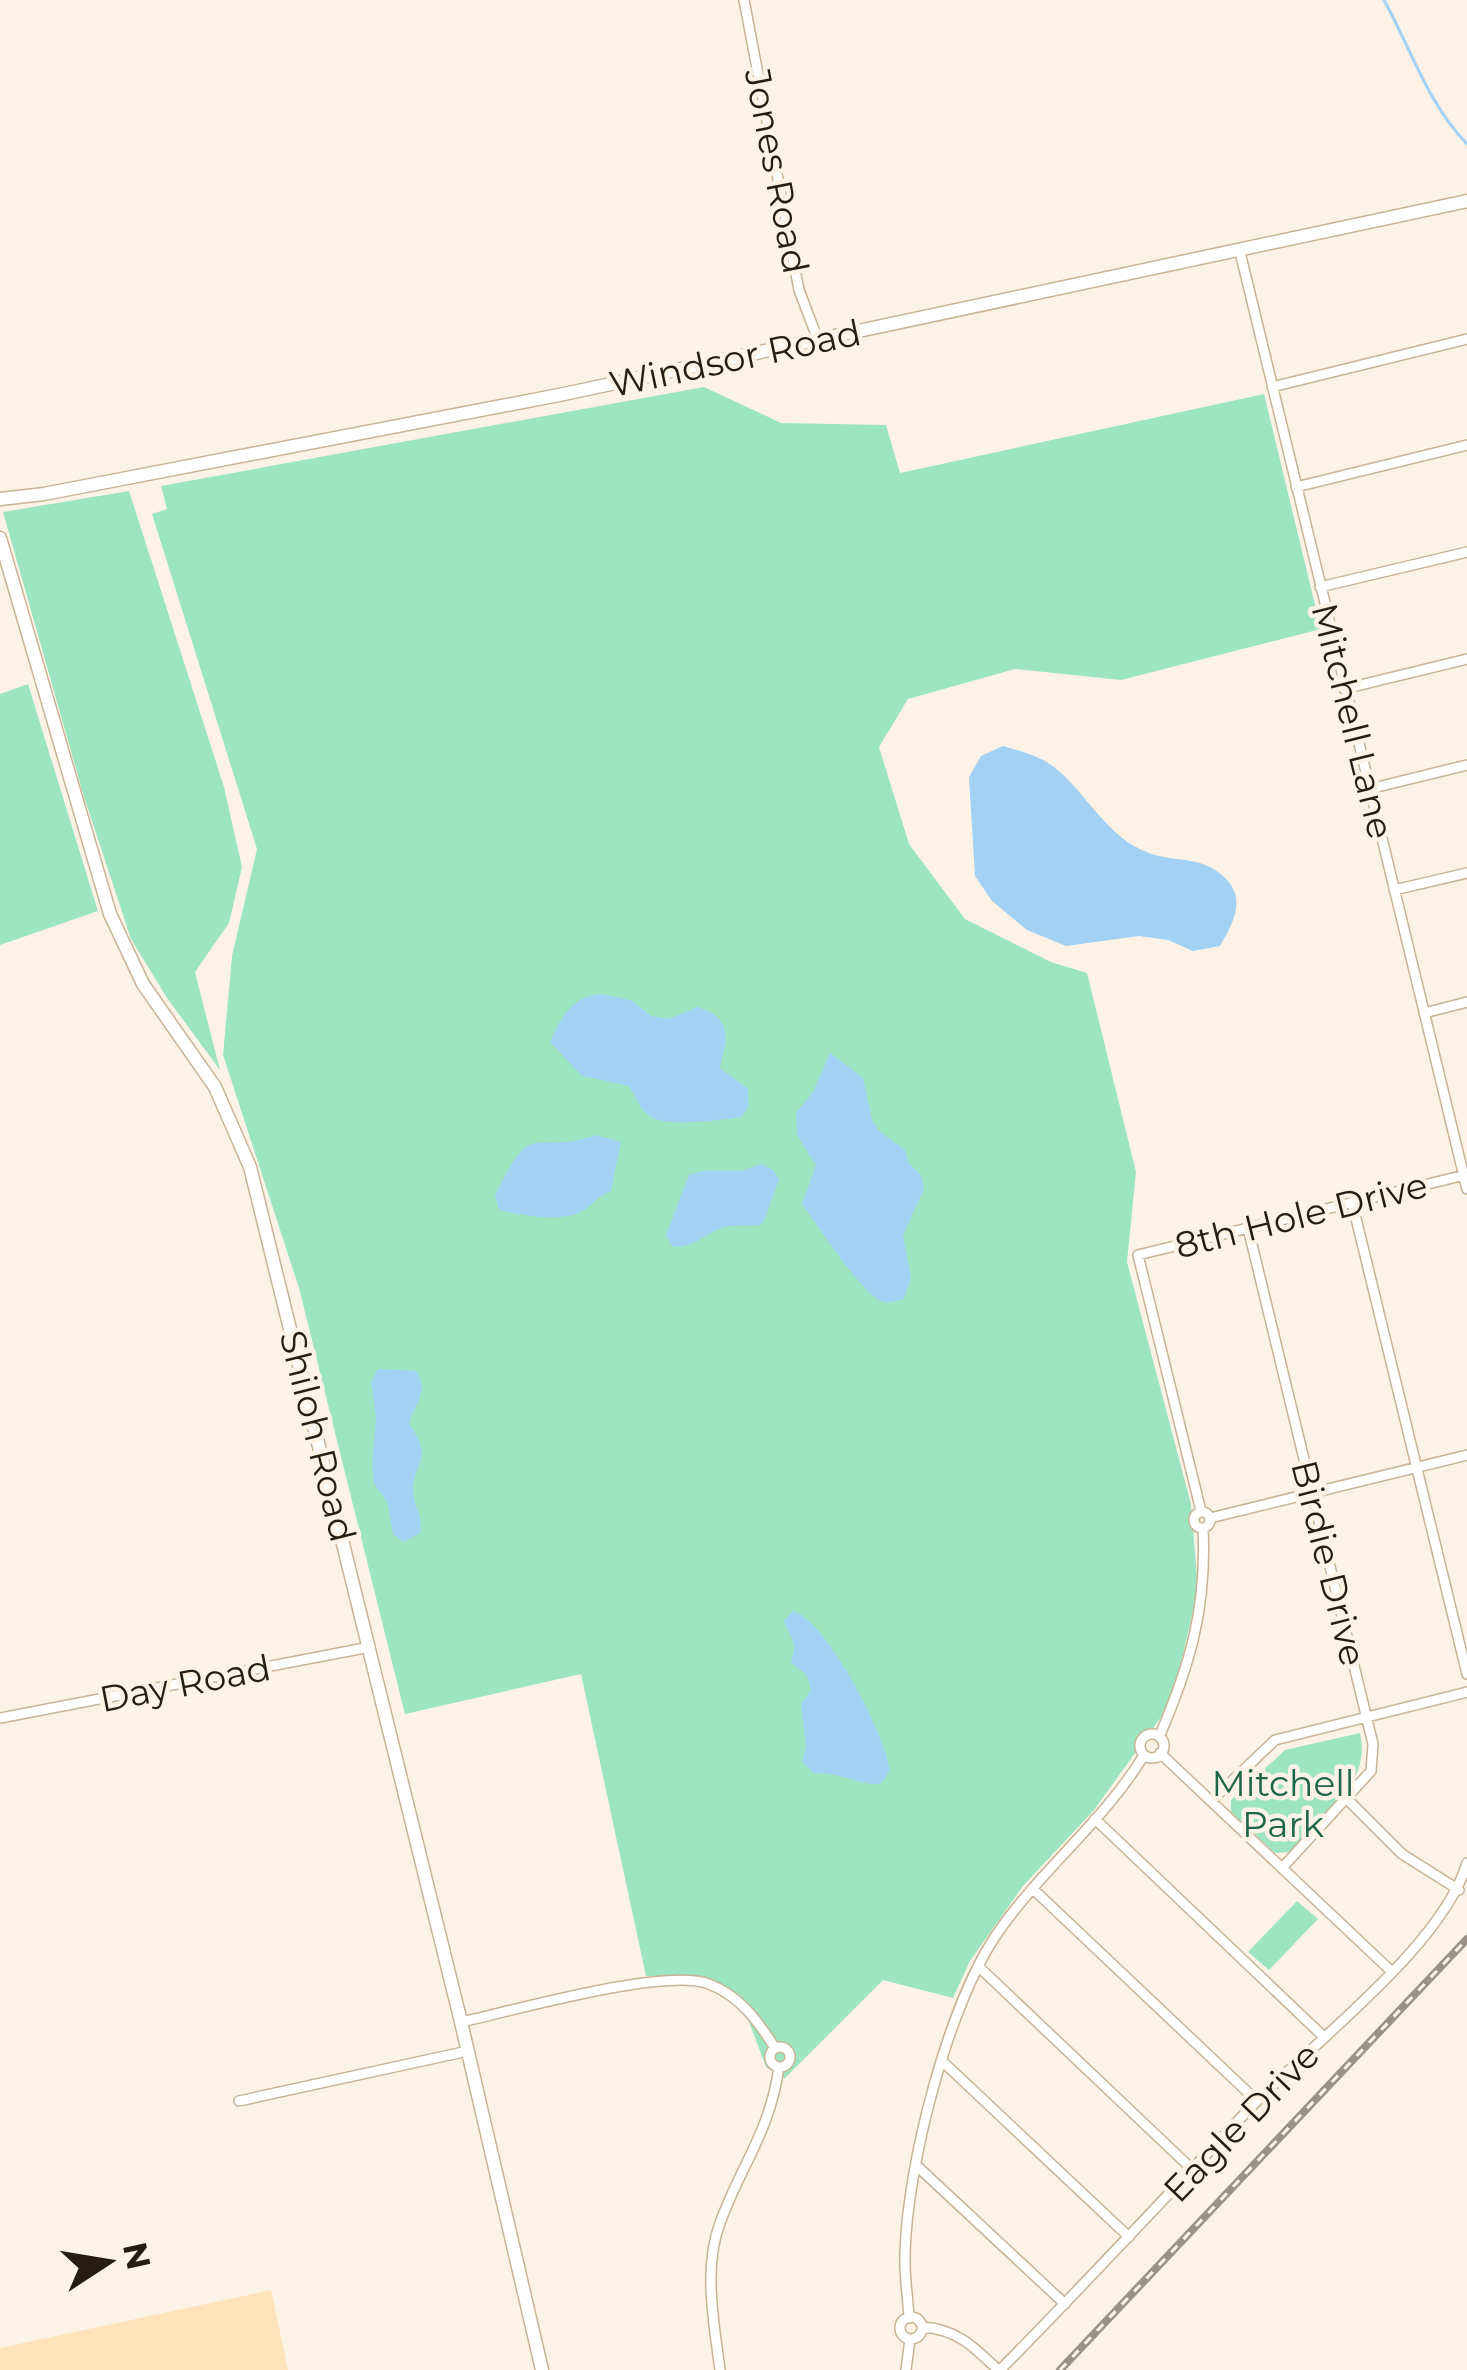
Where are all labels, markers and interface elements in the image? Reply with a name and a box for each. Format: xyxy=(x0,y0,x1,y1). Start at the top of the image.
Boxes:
street label: Jones Road xyxy=(735,64,818,277)
street label: Windsor Road xyxy=(605,310,865,406)
street label: Mitchell Lane xyxy=(1302,599,1404,843)
street label: 8th Hole Drive xyxy=(1170,1162,1432,1268)
street label: Shiloh Road xyxy=(270,1326,366,1546)
street label: Birdie Drive xyxy=(1282,1456,1376,1670)
street label: Day Road xyxy=(96,1645,274,1721)
park label: Mitchell Park xyxy=(1211,1761,1355,1846)
street label: Eagle Drive xyxy=(1154,2033,1328,2211)
north arrow xyxy=(48,2202,168,2322)
text: N xyxy=(115,2239,160,2273)

